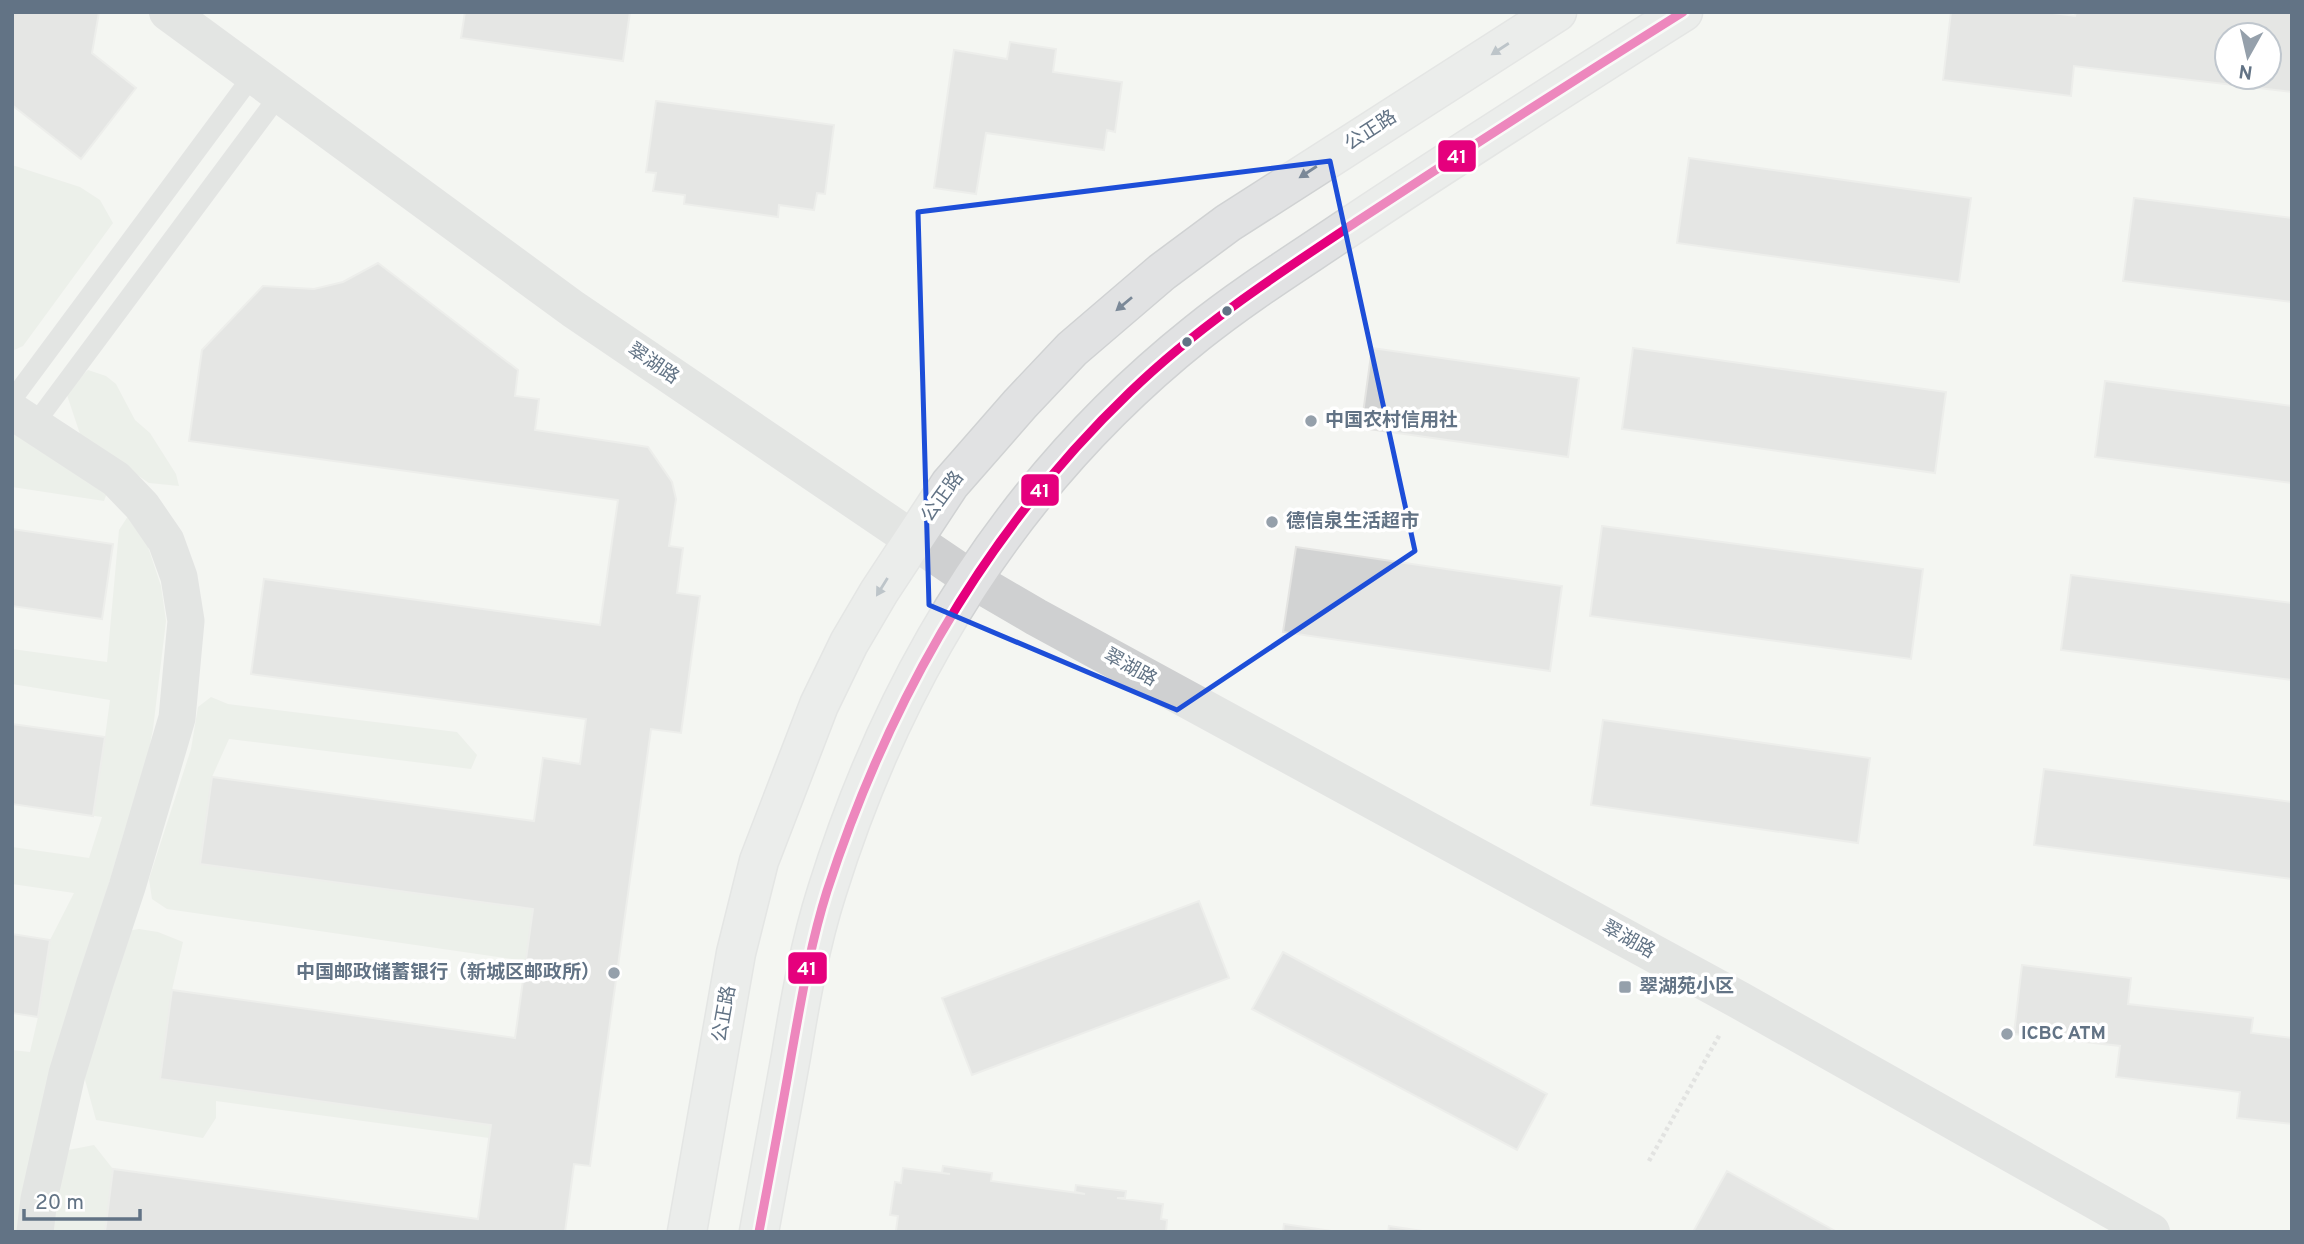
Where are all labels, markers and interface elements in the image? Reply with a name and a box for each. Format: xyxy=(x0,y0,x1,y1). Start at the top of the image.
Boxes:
north arrow xyxy=(2213,21,2283,91)
one-way arrow xyxy=(1491,42,1509,56)
text: N xyxy=(2237,58,2254,84)
street label: 公正路 xyxy=(1341,105,1401,157)
line badge: 41 xyxy=(1437,139,1477,173)
text: 41 xyxy=(1447,146,1467,170)
one-way arrow xyxy=(1299,165,1318,178)
one-way arrow xyxy=(1115,296,1132,311)
unlabelled marker xyxy=(1220,304,1234,318)
unlabelled marker xyxy=(1180,335,1194,349)
street label: 翠湖路 xyxy=(623,338,683,390)
place label: 中国农村信用社 xyxy=(1325,409,1458,433)
marker: 中国农村信用社 xyxy=(1303,413,1319,429)
street label: 公正路 xyxy=(917,467,969,527)
line badge: 41 xyxy=(1020,473,1060,507)
text: 41 xyxy=(1030,480,1050,504)
place label: 德信泉生活超市 xyxy=(1286,510,1419,534)
marker: 德信泉生活超市 xyxy=(1264,514,1280,530)
one-way arrow xyxy=(875,578,888,597)
street label: 翠湖路 xyxy=(1099,644,1161,692)
street label: 翠湖路 xyxy=(1597,916,1659,964)
line badge: 41 xyxy=(787,951,828,985)
text: 41 xyxy=(797,958,817,982)
place label: 中国邮政储蓄银行（新城区邮政所） xyxy=(296,961,600,985)
marker: 中国邮政储蓄银行（新城区邮政所） xyxy=(606,965,622,981)
place label: 翠湖苑小区 xyxy=(1639,975,1734,999)
marker: 翠湖苑小区 xyxy=(1617,979,1633,995)
street label: 公正路 xyxy=(708,984,742,1044)
place label: ICBC ATM xyxy=(2021,1022,2106,1046)
marker: ICBC ATM xyxy=(1999,1026,2015,1042)
scale bar xyxy=(24,1178,140,1222)
text: 20 m xyxy=(35,1190,84,1217)

